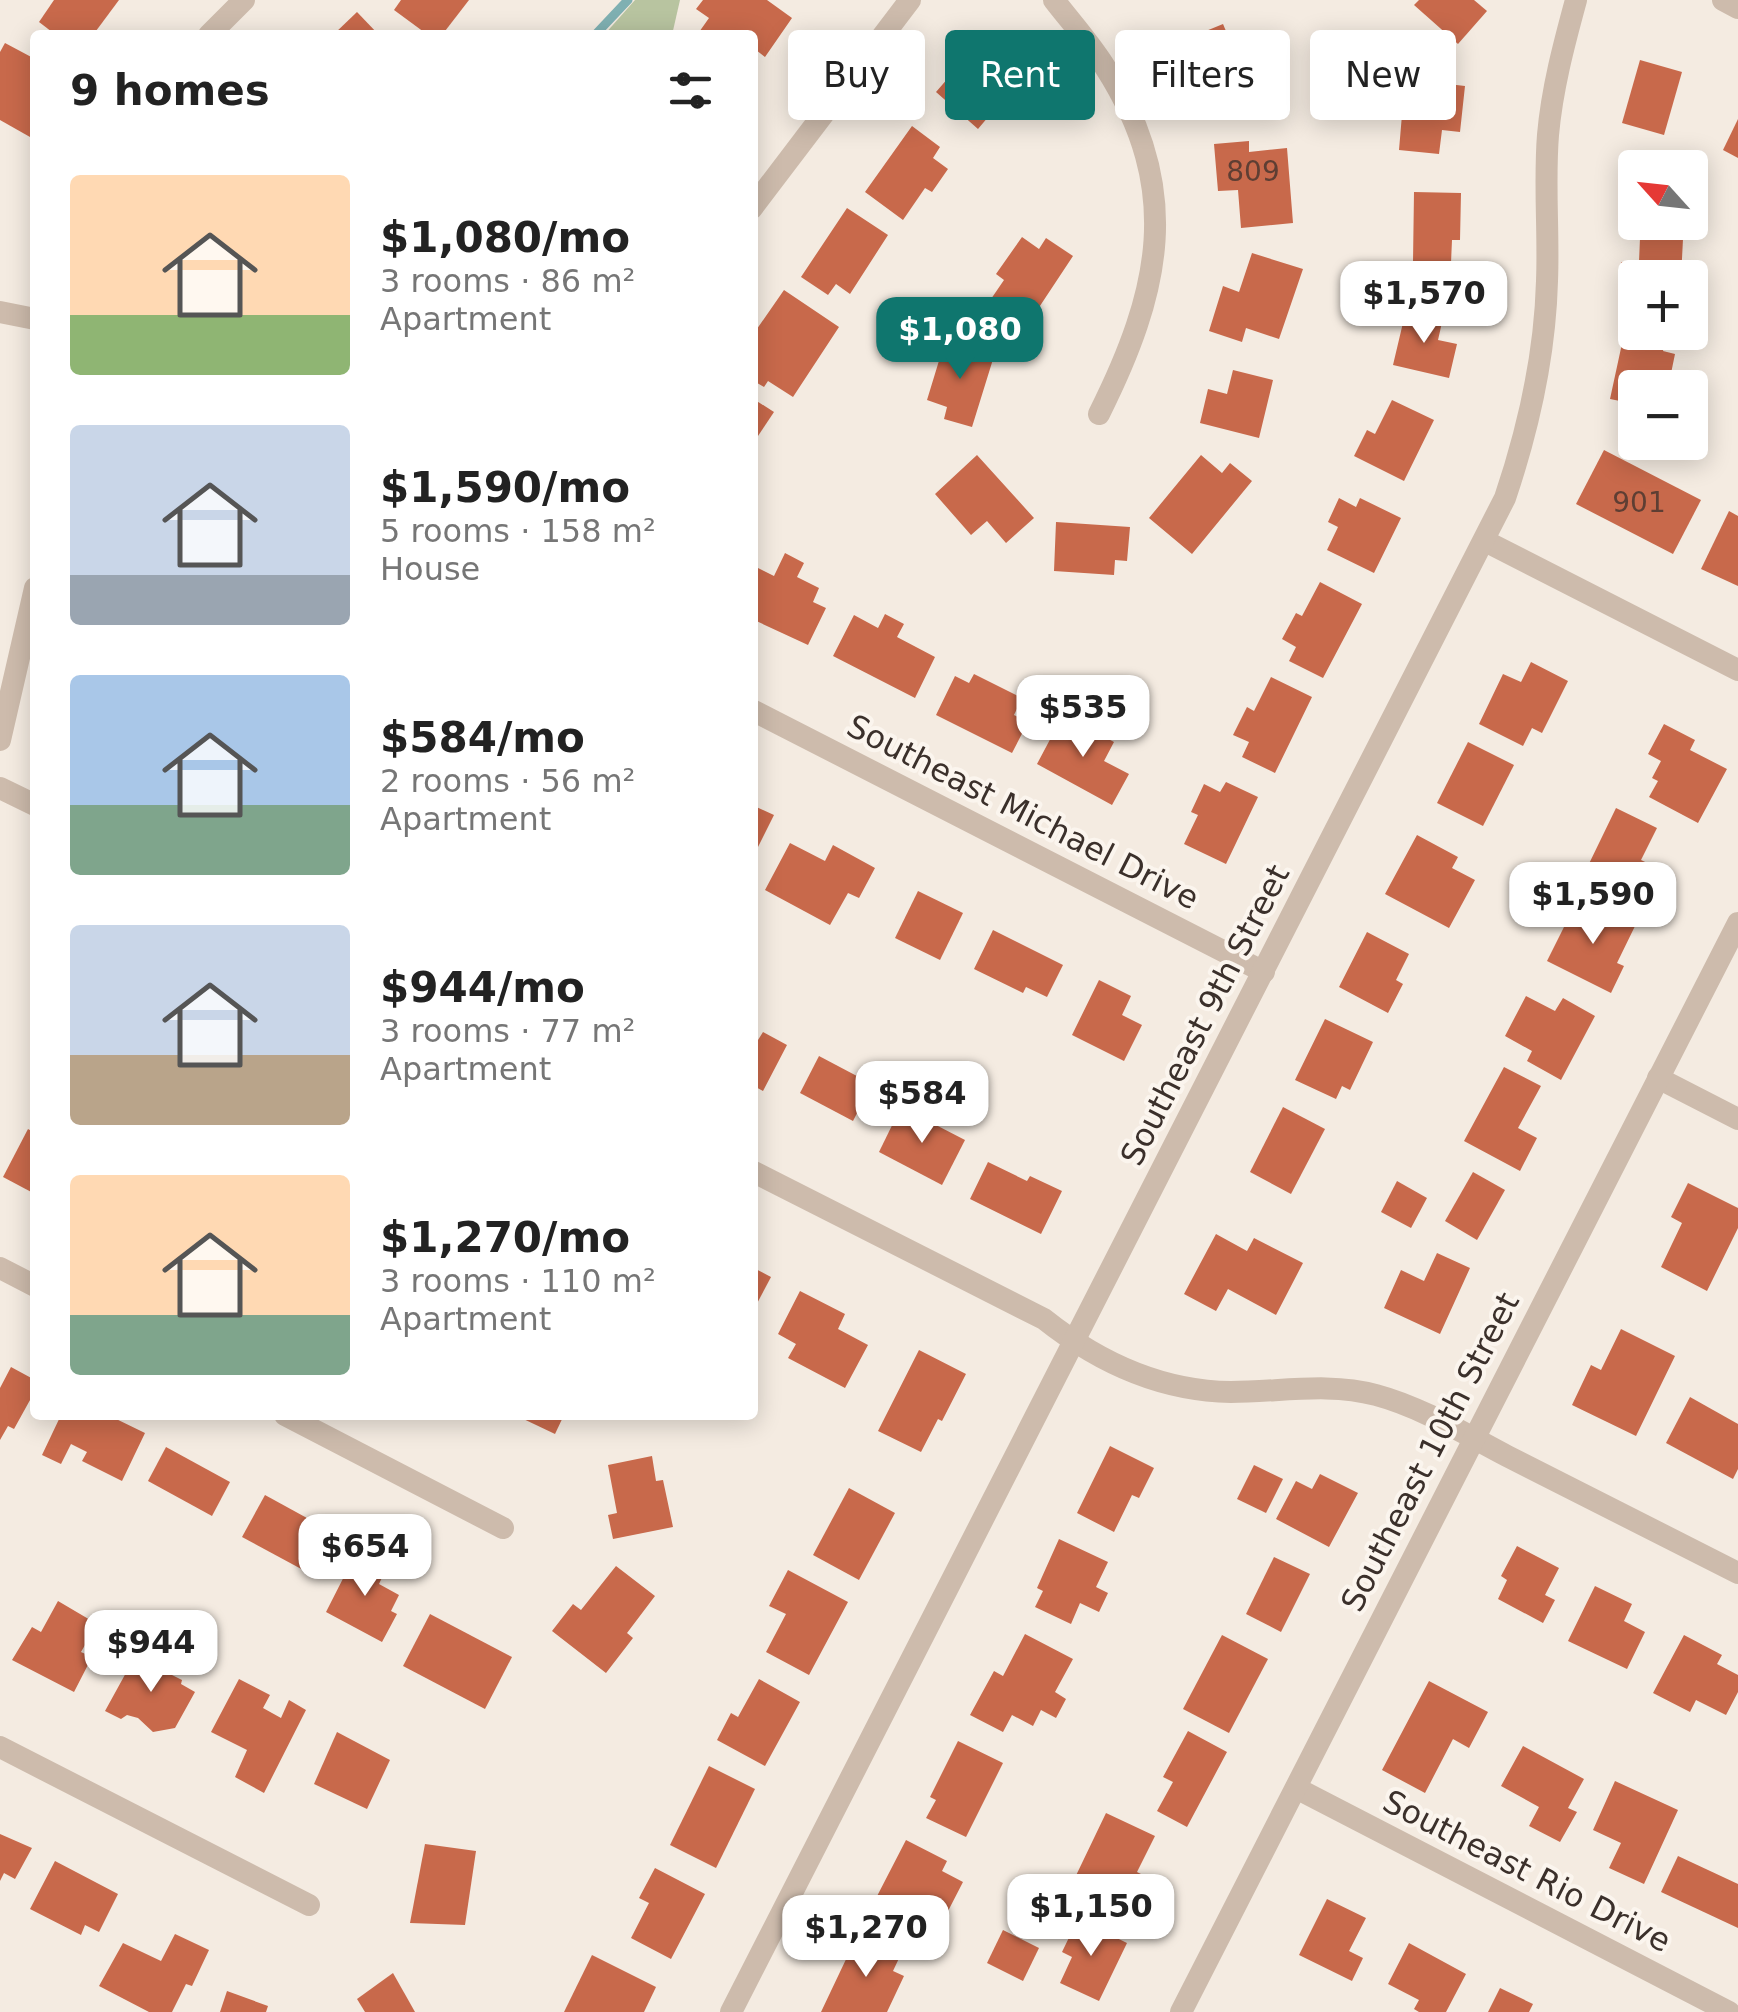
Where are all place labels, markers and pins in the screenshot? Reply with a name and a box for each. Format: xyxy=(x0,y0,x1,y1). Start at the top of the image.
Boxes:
pin: $1,570 xyxy=(1343,261,1505,346)
pin: $1,080 xyxy=(879,297,1041,382)
pin: $535 xyxy=(1024,675,1142,760)
pin: $1,590 xyxy=(1512,862,1674,947)
pin: $584 xyxy=(863,1061,981,1146)
pin: $654 xyxy=(306,1514,424,1599)
pin: $944 xyxy=(92,1610,210,1695)
pin: $1,150 xyxy=(1010,1874,1172,1959)
pin: $1,270 xyxy=(785,1895,947,1980)

